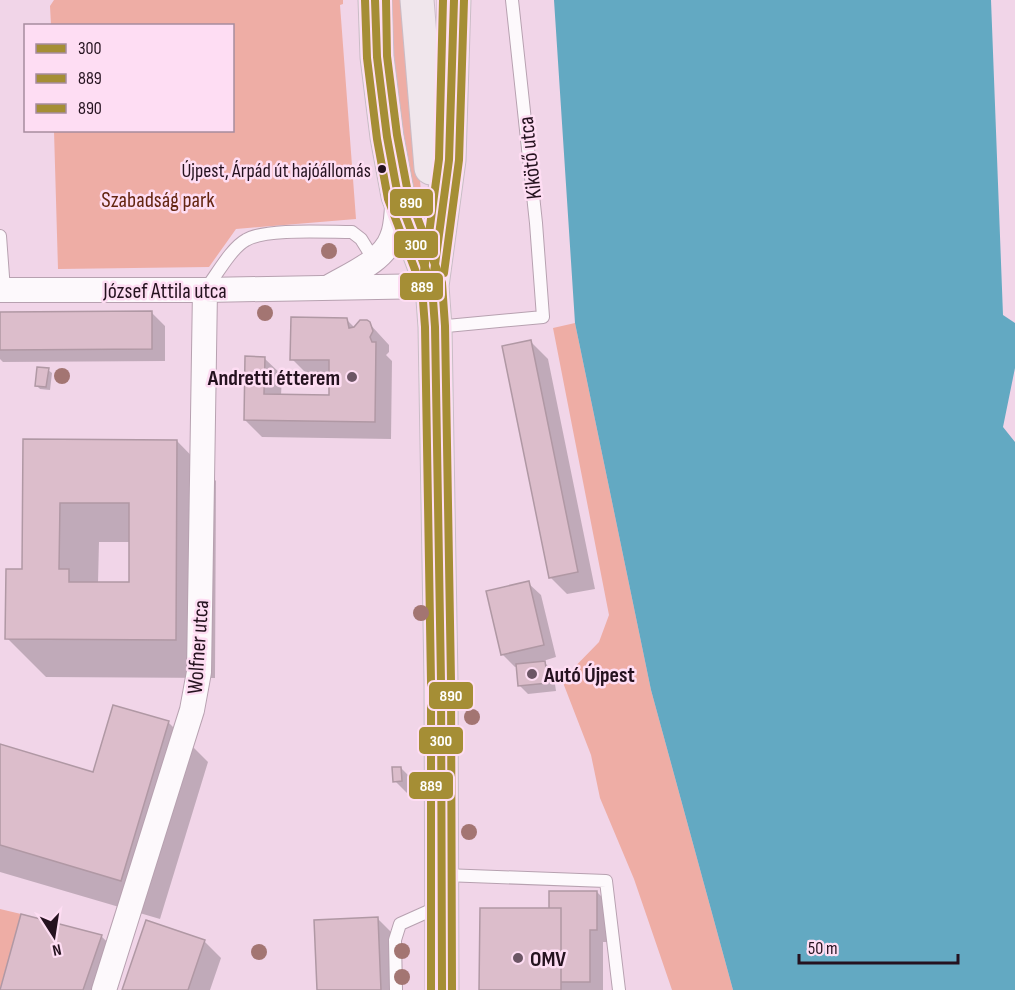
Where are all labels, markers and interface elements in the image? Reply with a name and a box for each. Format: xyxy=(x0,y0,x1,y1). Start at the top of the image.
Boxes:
legend xyxy=(24,24,234,132)
text: 300 xyxy=(78,38,102,59)
text: 889 xyxy=(78,68,102,89)
text: 890 xyxy=(78,98,102,119)
street label: Kikötő utca xyxy=(513,115,548,201)
place label: Újpest, Árpád út hajóállomás xyxy=(181,159,371,183)
marker: Újpest, Árpád út hajóállomás xyxy=(376,163,388,175)
park label: Szabadság park xyxy=(101,187,215,214)
line badge: 890 xyxy=(389,188,434,217)
text: 890 xyxy=(400,194,422,213)
line badge: 300 xyxy=(393,230,439,259)
text: 300 xyxy=(405,236,427,255)
line badge: 889 xyxy=(399,272,444,301)
street label: József Attila utca xyxy=(102,278,227,305)
text: 889 xyxy=(411,278,433,297)
place label: Andretti étterem xyxy=(207,365,340,392)
marker: Andretti étterem xyxy=(345,370,359,384)
street label: Wolfner utca xyxy=(182,599,215,695)
place label: Autó Újpest xyxy=(543,662,635,689)
marker: Autó Újpest xyxy=(525,667,539,681)
line badge: 890 xyxy=(428,681,474,710)
text: 890 xyxy=(440,687,462,706)
line badge: 300 xyxy=(418,726,464,755)
text: 300 xyxy=(430,732,452,751)
line badge: 889 xyxy=(408,771,454,800)
text: 889 xyxy=(420,777,442,796)
north arrow xyxy=(24,906,84,966)
scale bar xyxy=(799,927,958,965)
text: 50 m xyxy=(808,938,838,959)
text: N xyxy=(51,939,63,959)
place label: OMV xyxy=(530,946,566,973)
marker: OMV xyxy=(511,951,525,965)

